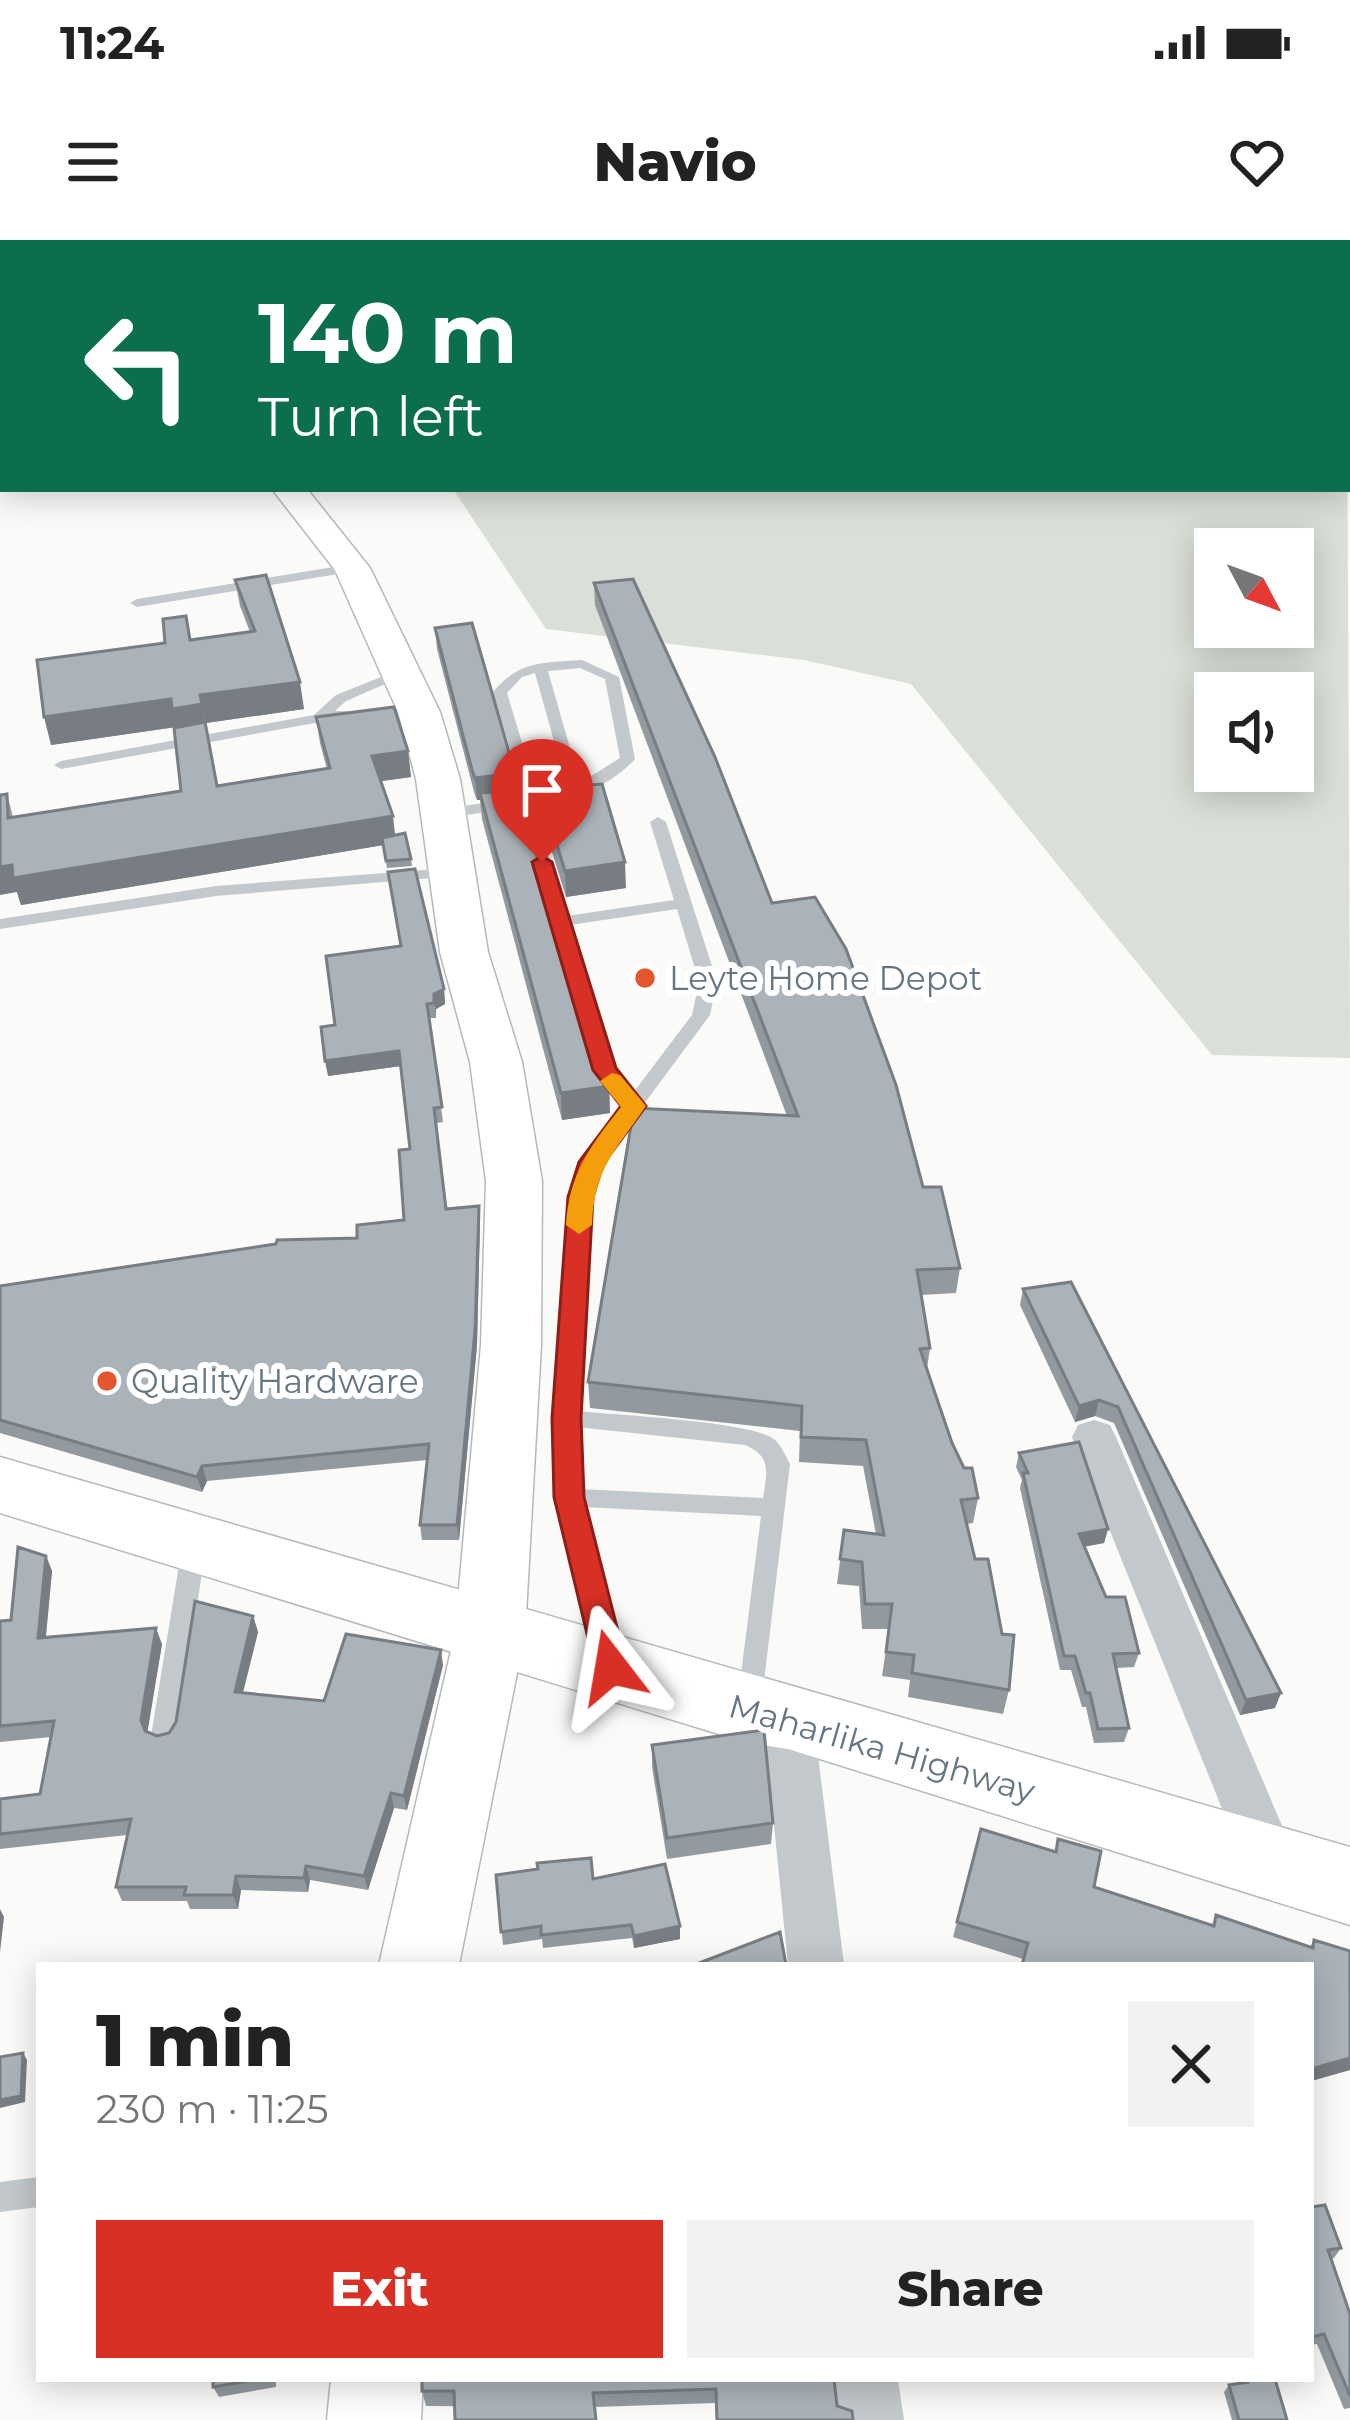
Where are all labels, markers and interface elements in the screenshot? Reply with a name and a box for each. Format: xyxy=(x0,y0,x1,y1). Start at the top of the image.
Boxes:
text: 11:24 xyxy=(60,15,164,70)
icon: menu xyxy=(60,129,126,195)
text: Navio xyxy=(593,129,757,195)
icon: heart xyxy=(1224,129,1290,195)
text: 140 m xyxy=(258,282,518,384)
icon: left xyxy=(60,288,216,444)
text: Turn left xyxy=(258,384,484,450)
north arrow xyxy=(1194,528,1314,648)
map controls xyxy=(1194,528,1314,792)
button: sound xyxy=(1194,672,1314,792)
pin xyxy=(491,739,593,862)
icon: arrive xyxy=(509,757,575,823)
place label: Leyte Home Depot xyxy=(669,958,982,998)
marker: Leyte Home Depot xyxy=(632,965,658,991)
place label: Quality Hardware xyxy=(131,1361,419,1401)
marker: Quality Hardware xyxy=(94,1368,120,1394)
position arrow xyxy=(548,1604,674,1730)
street label: Maharlika Highway xyxy=(724,1685,1040,1811)
text: 1 min xyxy=(96,1996,294,2084)
button: close xyxy=(1128,2001,1254,2127)
text: 230 m · 11:25 xyxy=(96,2085,328,2133)
button: Exit xyxy=(96,2220,663,2358)
button: Share xyxy=(687,2220,1254,2358)

